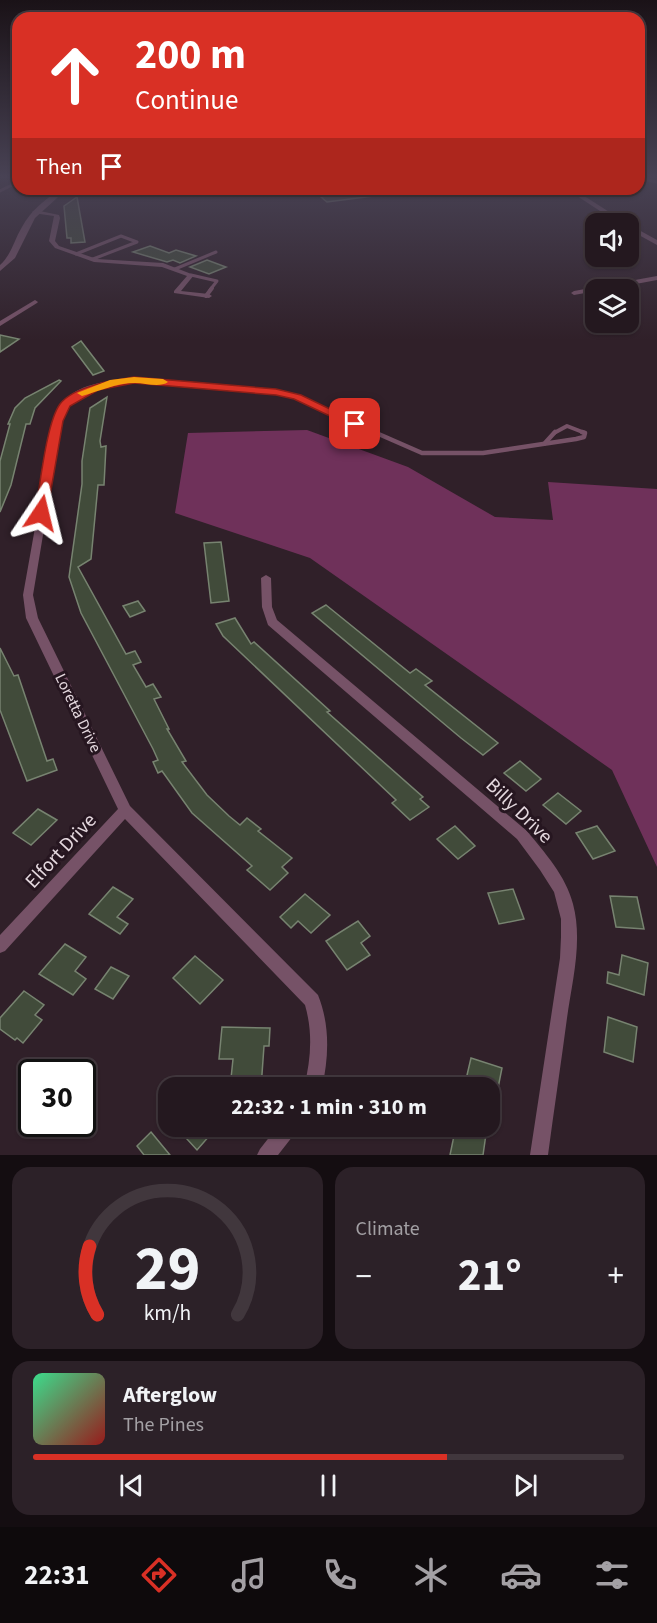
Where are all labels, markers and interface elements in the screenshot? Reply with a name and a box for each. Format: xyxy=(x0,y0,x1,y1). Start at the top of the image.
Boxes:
text: 200 m xyxy=(135,25,246,85)
icon: ahead xyxy=(36,36,114,114)
text: Continue xyxy=(135,81,238,120)
icon: arrive xyxy=(95,150,128,183)
text: Then xyxy=(36,151,83,183)
map controls xyxy=(585,213,639,333)
button: sound xyxy=(585,213,639,267)
button: layers xyxy=(585,279,639,333)
pin xyxy=(329,398,380,449)
icon: arrive xyxy=(338,407,371,440)
position arrow xyxy=(9,481,73,545)
street label: Loretta Drive xyxy=(49,670,107,756)
street label: Billy Drive xyxy=(479,772,559,850)
street label: Elfort Drive xyxy=(19,807,103,895)
speed limit sign: 30 xyxy=(18,1059,96,1137)
text: 22:32 · 1 min · 310 m xyxy=(231,1091,427,1123)
text: Climate xyxy=(356,1215,420,1243)
text: 29 xyxy=(134,1225,200,1314)
text: 21° xyxy=(458,1244,522,1308)
text: − xyxy=(356,1253,372,1300)
text: + xyxy=(608,1253,624,1300)
text: km/h xyxy=(143,1298,191,1329)
text: Afterglow xyxy=(123,1379,217,1411)
text: The Pines xyxy=(123,1411,204,1439)
icon: previous xyxy=(115,1469,148,1502)
icon: pause xyxy=(312,1469,345,1502)
icon: next xyxy=(509,1469,542,1502)
icon: directions xyxy=(138,1554,180,1596)
icon: music xyxy=(228,1554,270,1596)
icon: phone xyxy=(319,1554,361,1596)
icon: climate xyxy=(410,1554,452,1596)
icon: car xyxy=(500,1554,542,1596)
icon: filters xyxy=(591,1554,633,1596)
text: 22:31 xyxy=(24,1556,89,1595)

